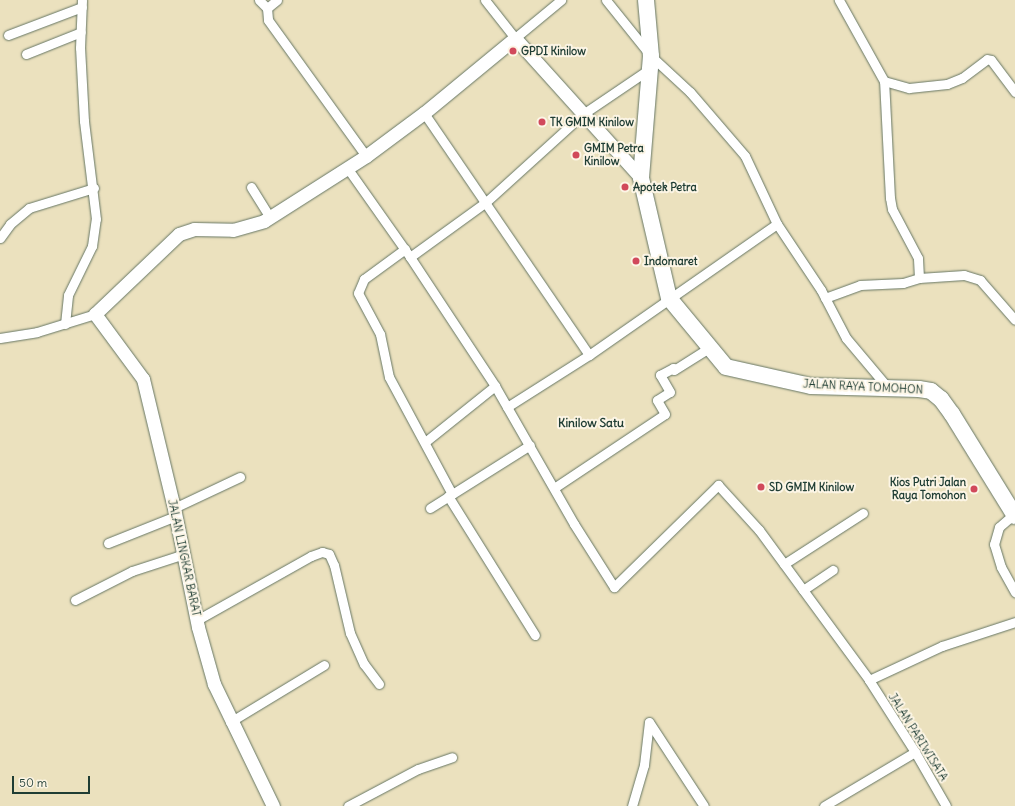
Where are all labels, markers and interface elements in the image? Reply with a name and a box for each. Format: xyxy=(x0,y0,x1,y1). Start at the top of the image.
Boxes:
place label: GPDI Kinilow xyxy=(521,44,586,58)
marker: GPDI Kinilow xyxy=(508,46,518,56)
place label: TK GMIM Kinilow xyxy=(550,115,634,129)
marker: TK GMIM Kinilow xyxy=(537,117,547,127)
place label: GMIM Petra Kinilow xyxy=(584,142,644,168)
marker: GMIM Petra Kinilow xyxy=(571,150,581,160)
place label: Apotek Petra xyxy=(633,180,697,194)
marker: Apotek Petra xyxy=(620,182,630,192)
place label: Indomaret xyxy=(644,254,697,268)
marker: Indomaret xyxy=(631,256,641,266)
street label: JALAN RAYA TOMOHON xyxy=(803,377,923,397)
district label: Kinilow Satu xyxy=(558,416,624,430)
place label: Kios Putri Jalan Raya Tomohon xyxy=(890,476,966,502)
place label: SD GMIM Kinilow xyxy=(769,480,854,494)
marker: SD GMIM Kinilow xyxy=(756,482,766,492)
marker: Kios Putri Jalan Raya Tomohon xyxy=(969,484,979,494)
street label: JALAN LINGKAR BARAT xyxy=(165,498,203,618)
street label: JALAN PARIWISATA xyxy=(886,691,950,783)
scale bar xyxy=(14,768,92,794)
text: 50 m xyxy=(19,775,47,790)

